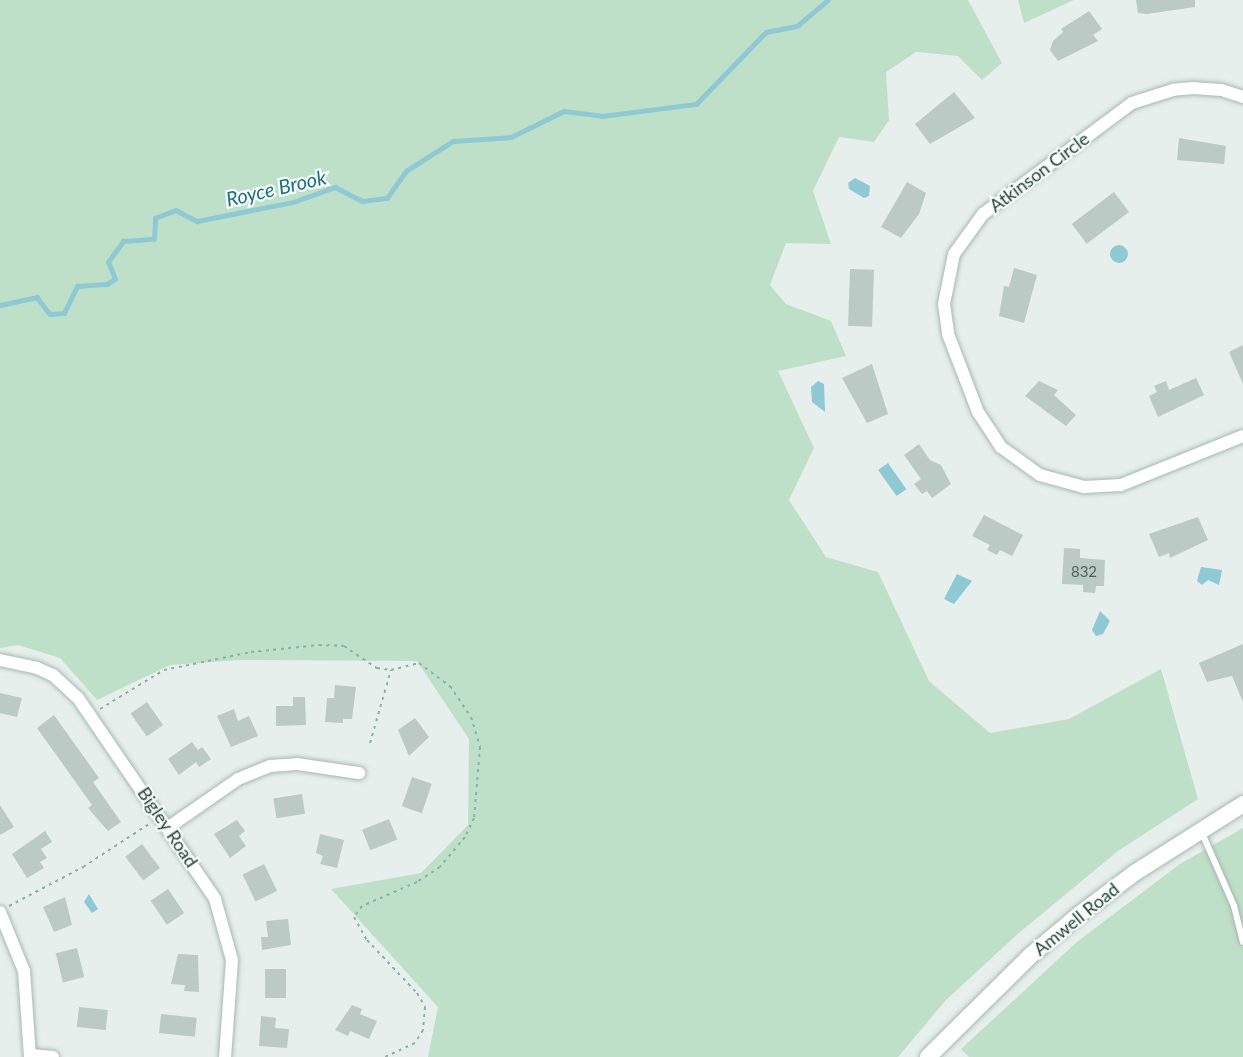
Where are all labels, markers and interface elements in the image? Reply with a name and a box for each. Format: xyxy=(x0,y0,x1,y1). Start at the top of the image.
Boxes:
street label: Atkinson Circle xyxy=(985,128,1093,216)
water label: Royce Brook xyxy=(224,165,328,211)
house number: 832 xyxy=(1071,563,1097,581)
street label: Bigley Road xyxy=(133,783,203,871)
street label: Amwell Road xyxy=(1029,878,1123,960)

